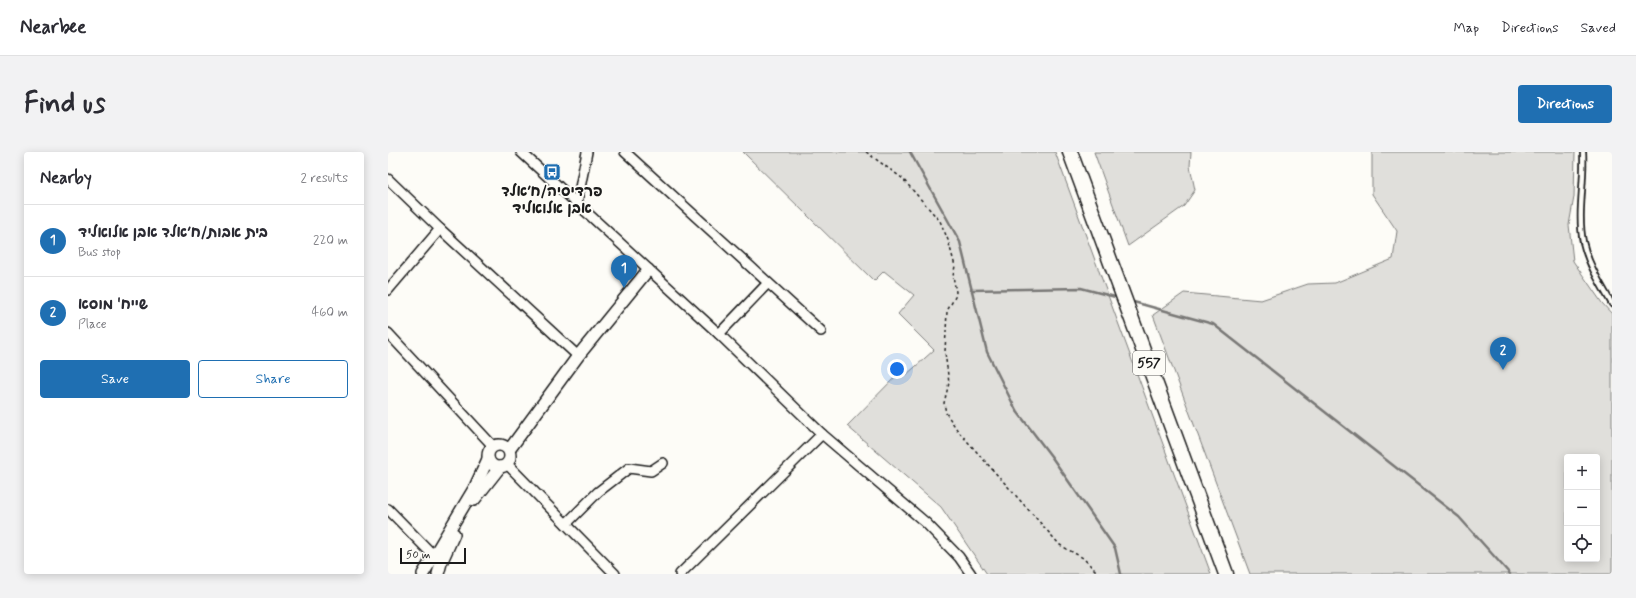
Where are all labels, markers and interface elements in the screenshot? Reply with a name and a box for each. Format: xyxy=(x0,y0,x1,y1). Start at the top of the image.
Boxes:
text: Nearbee xyxy=(20,15,86,40)
text: Map xyxy=(1453,19,1479,37)
text: Directions xyxy=(1501,19,1559,37)
text: Saved xyxy=(1581,19,1616,37)
button: Directions xyxy=(1518,85,1612,123)
text: Find us xyxy=(24,86,105,123)
bus stop icon: פרדיסיה/ח׳אלד אבן אלואליד xyxy=(542,162,562,182)
text: Nearby xyxy=(40,167,92,189)
text: 2 results xyxy=(301,170,348,187)
place label: פרדיסיה/ח׳אלד אבן אלואליד xyxy=(501,182,603,219)
text: בית אבות/ח׳אלד אבן אלואליד xyxy=(78,223,268,243)
text: 1 xyxy=(50,232,56,249)
text: 220 m xyxy=(313,232,348,249)
text: Bus stop xyxy=(78,244,121,261)
pin: 1 xyxy=(611,255,637,288)
text: שייח' מוסא xyxy=(78,295,148,315)
text: 2 xyxy=(50,304,56,321)
text: 460 m xyxy=(312,304,348,321)
text: Place xyxy=(78,316,107,333)
pin: 2 xyxy=(1490,337,1516,370)
road number: 557 xyxy=(1133,351,1165,375)
your location xyxy=(887,359,907,379)
button: Save xyxy=(40,360,190,398)
button: Share xyxy=(198,360,348,398)
map controls xyxy=(1564,454,1600,562)
button: + xyxy=(1564,454,1600,490)
button: − xyxy=(1564,490,1600,526)
button: locate xyxy=(1564,526,1600,562)
scale bar xyxy=(400,546,466,565)
text: 50 m xyxy=(406,548,431,562)

